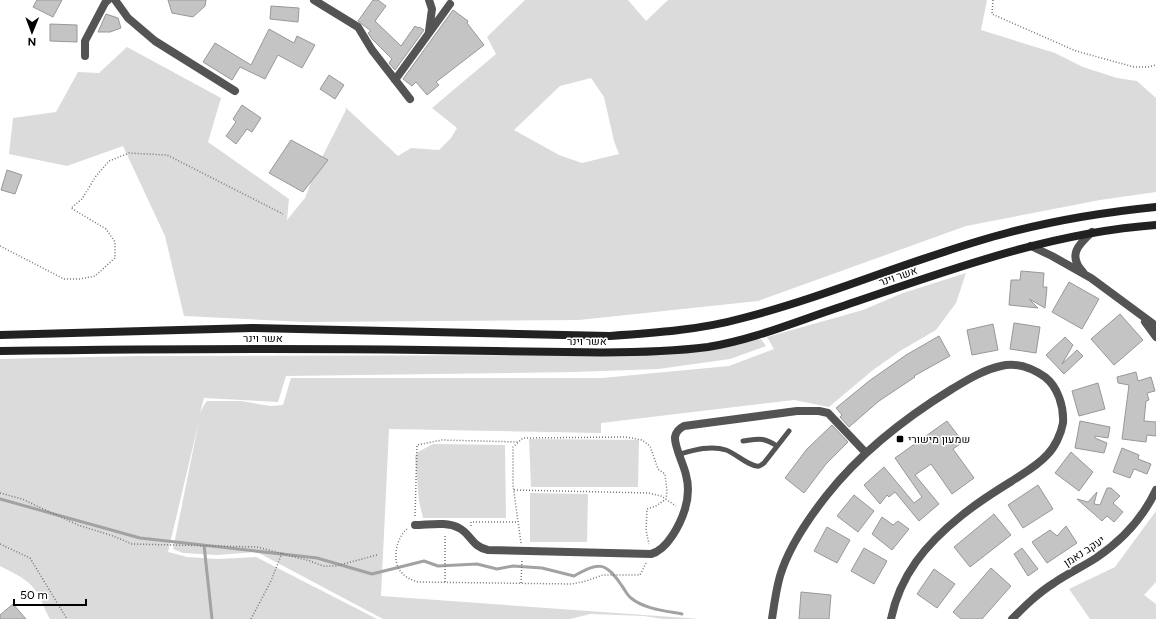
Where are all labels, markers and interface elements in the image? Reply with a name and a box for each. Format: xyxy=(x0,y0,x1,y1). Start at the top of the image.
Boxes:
north arrow xyxy=(12,12,52,52)
text: N xyxy=(27,35,36,48)
street label: אשר וינר xyxy=(877,264,919,289)
street label: אשר וינר xyxy=(243,332,283,345)
street label: אשר וינר xyxy=(567,335,607,348)
place label: שמעון מישורי xyxy=(908,433,970,446)
marker: שמעון מישורי xyxy=(895,434,905,444)
street label: יעקב נאמן xyxy=(1061,533,1107,569)
scale bar xyxy=(14,581,86,607)
text: 50 m xyxy=(20,588,48,602)

